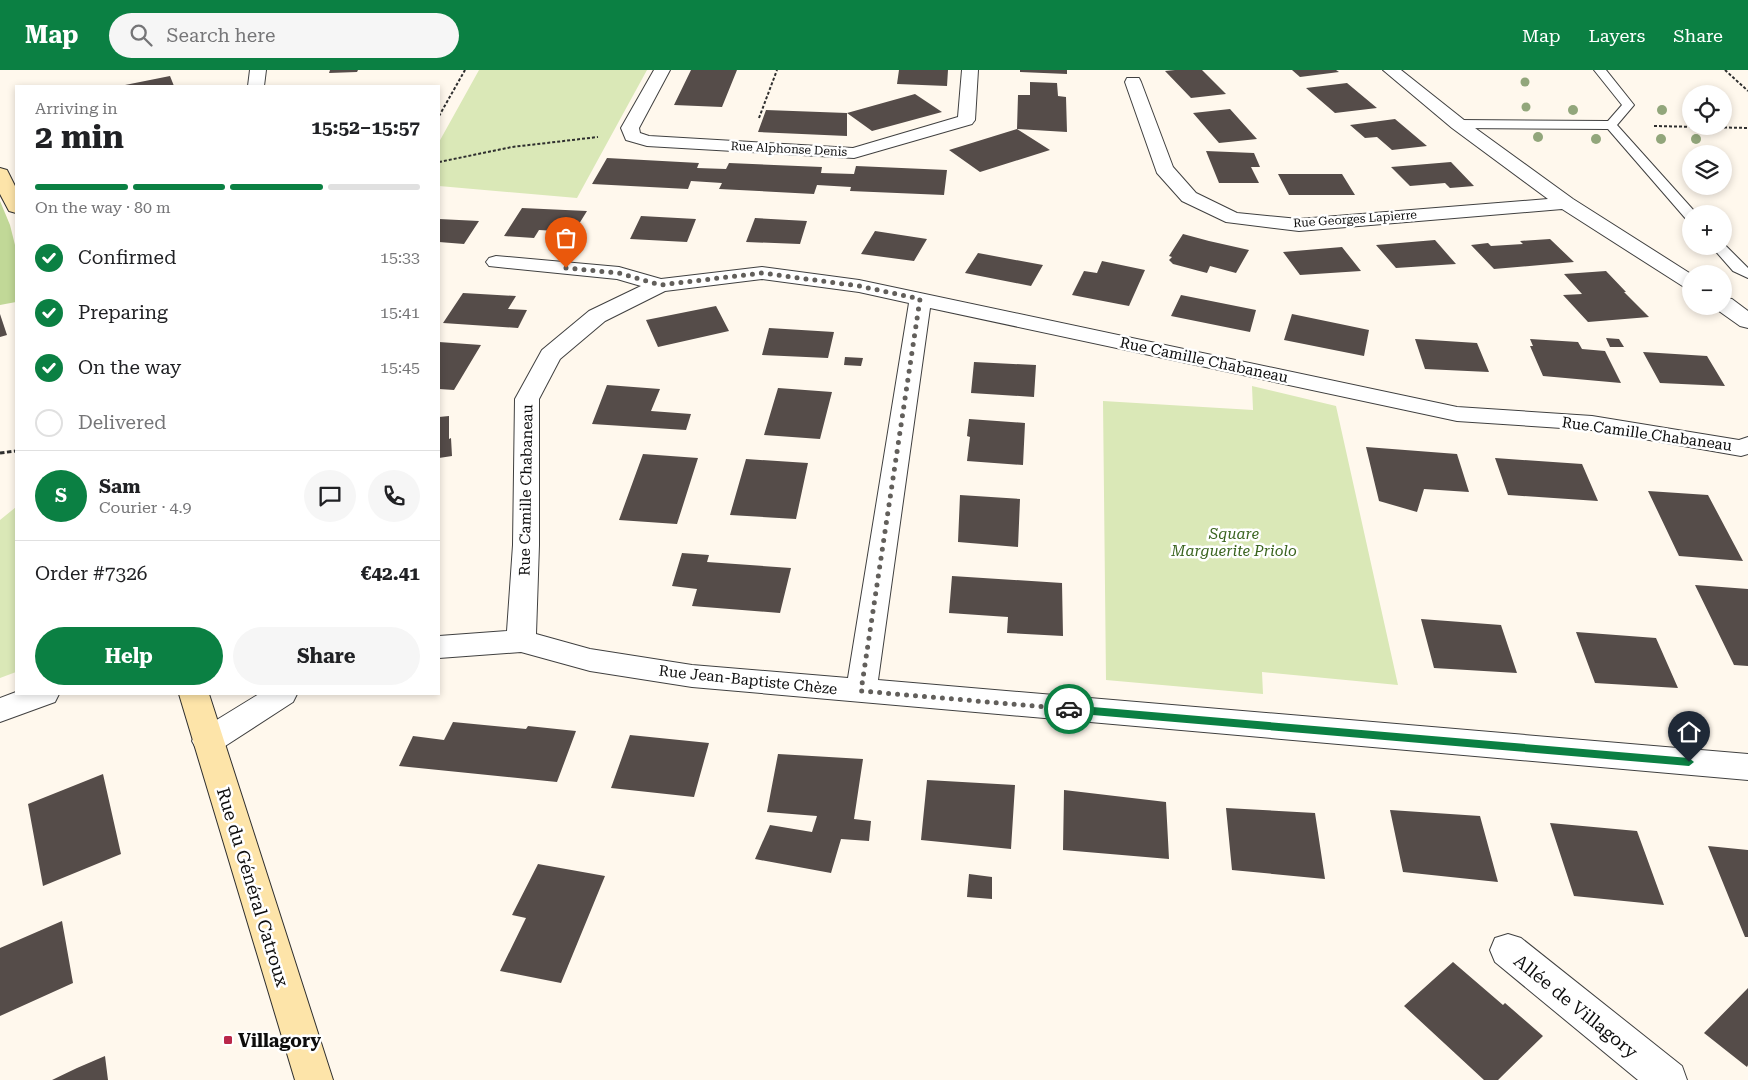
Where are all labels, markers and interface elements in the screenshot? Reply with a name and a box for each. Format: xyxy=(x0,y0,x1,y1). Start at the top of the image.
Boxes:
search box xyxy=(109,13,459,58)
text: Map xyxy=(25,21,79,49)
icon: search xyxy=(127,21,155,49)
text: Search here xyxy=(167,24,275,47)
text: Map xyxy=(1522,25,1561,46)
text: Layers xyxy=(1589,25,1645,46)
text: Share xyxy=(1673,25,1723,46)
map controls xyxy=(1682,85,1732,315)
button: locate xyxy=(1682,85,1732,135)
text: Arriving in xyxy=(35,99,118,118)
text: 15:52–15:57 xyxy=(311,116,420,139)
text: 2 min xyxy=(35,118,124,156)
street label: Rue Alphonse Denis xyxy=(730,139,848,159)
button: layers xyxy=(1682,145,1732,195)
text: On the way · 80 m xyxy=(35,198,171,217)
button: + xyxy=(1682,205,1732,255)
street label: Rue Georges Lapierre xyxy=(1293,208,1418,230)
pin xyxy=(545,217,587,268)
icon: bag xyxy=(552,224,580,252)
icon: check xyxy=(35,244,63,272)
text: Confirmed xyxy=(78,246,176,269)
text: 15:33 xyxy=(380,248,420,267)
button: − xyxy=(1682,265,1732,315)
icon: check xyxy=(35,299,63,327)
text: Preparing xyxy=(78,301,168,324)
text: 15:41 xyxy=(380,303,420,322)
street label: Rue Camille Chabaneau xyxy=(1118,333,1290,387)
icon: check xyxy=(35,354,63,382)
text: On the way xyxy=(78,356,181,379)
text: 15:45 xyxy=(380,358,420,377)
street label: Rue Camille Chabaneau xyxy=(516,403,537,576)
text: Delivered xyxy=(78,411,166,434)
street label: Rue Camille Chabaneau xyxy=(1561,413,1734,455)
button: chat xyxy=(304,470,356,522)
button: phone xyxy=(368,470,420,522)
text: Sam xyxy=(99,475,141,498)
text: S xyxy=(55,484,67,507)
text: Courier · 4.9 xyxy=(99,498,192,517)
park label: Square Marguerite Priolo xyxy=(1170,525,1297,560)
text: Order #7326 xyxy=(35,562,147,585)
text: €42.41 xyxy=(361,562,420,585)
button: Help xyxy=(35,627,223,685)
button: Share xyxy=(233,627,420,685)
street label: Rue Jean-Baptiste Chèze xyxy=(658,662,838,698)
courier xyxy=(1044,684,1094,734)
icon: car xyxy=(1055,695,1083,723)
pin xyxy=(1668,711,1710,762)
icon: home xyxy=(1675,718,1703,746)
street label: Rue du Général Catroux xyxy=(213,785,294,990)
street label: Allée de Villagory xyxy=(1510,950,1642,1062)
place label: Villagory xyxy=(238,1030,321,1051)
marker: Villagory xyxy=(222,1034,234,1046)

